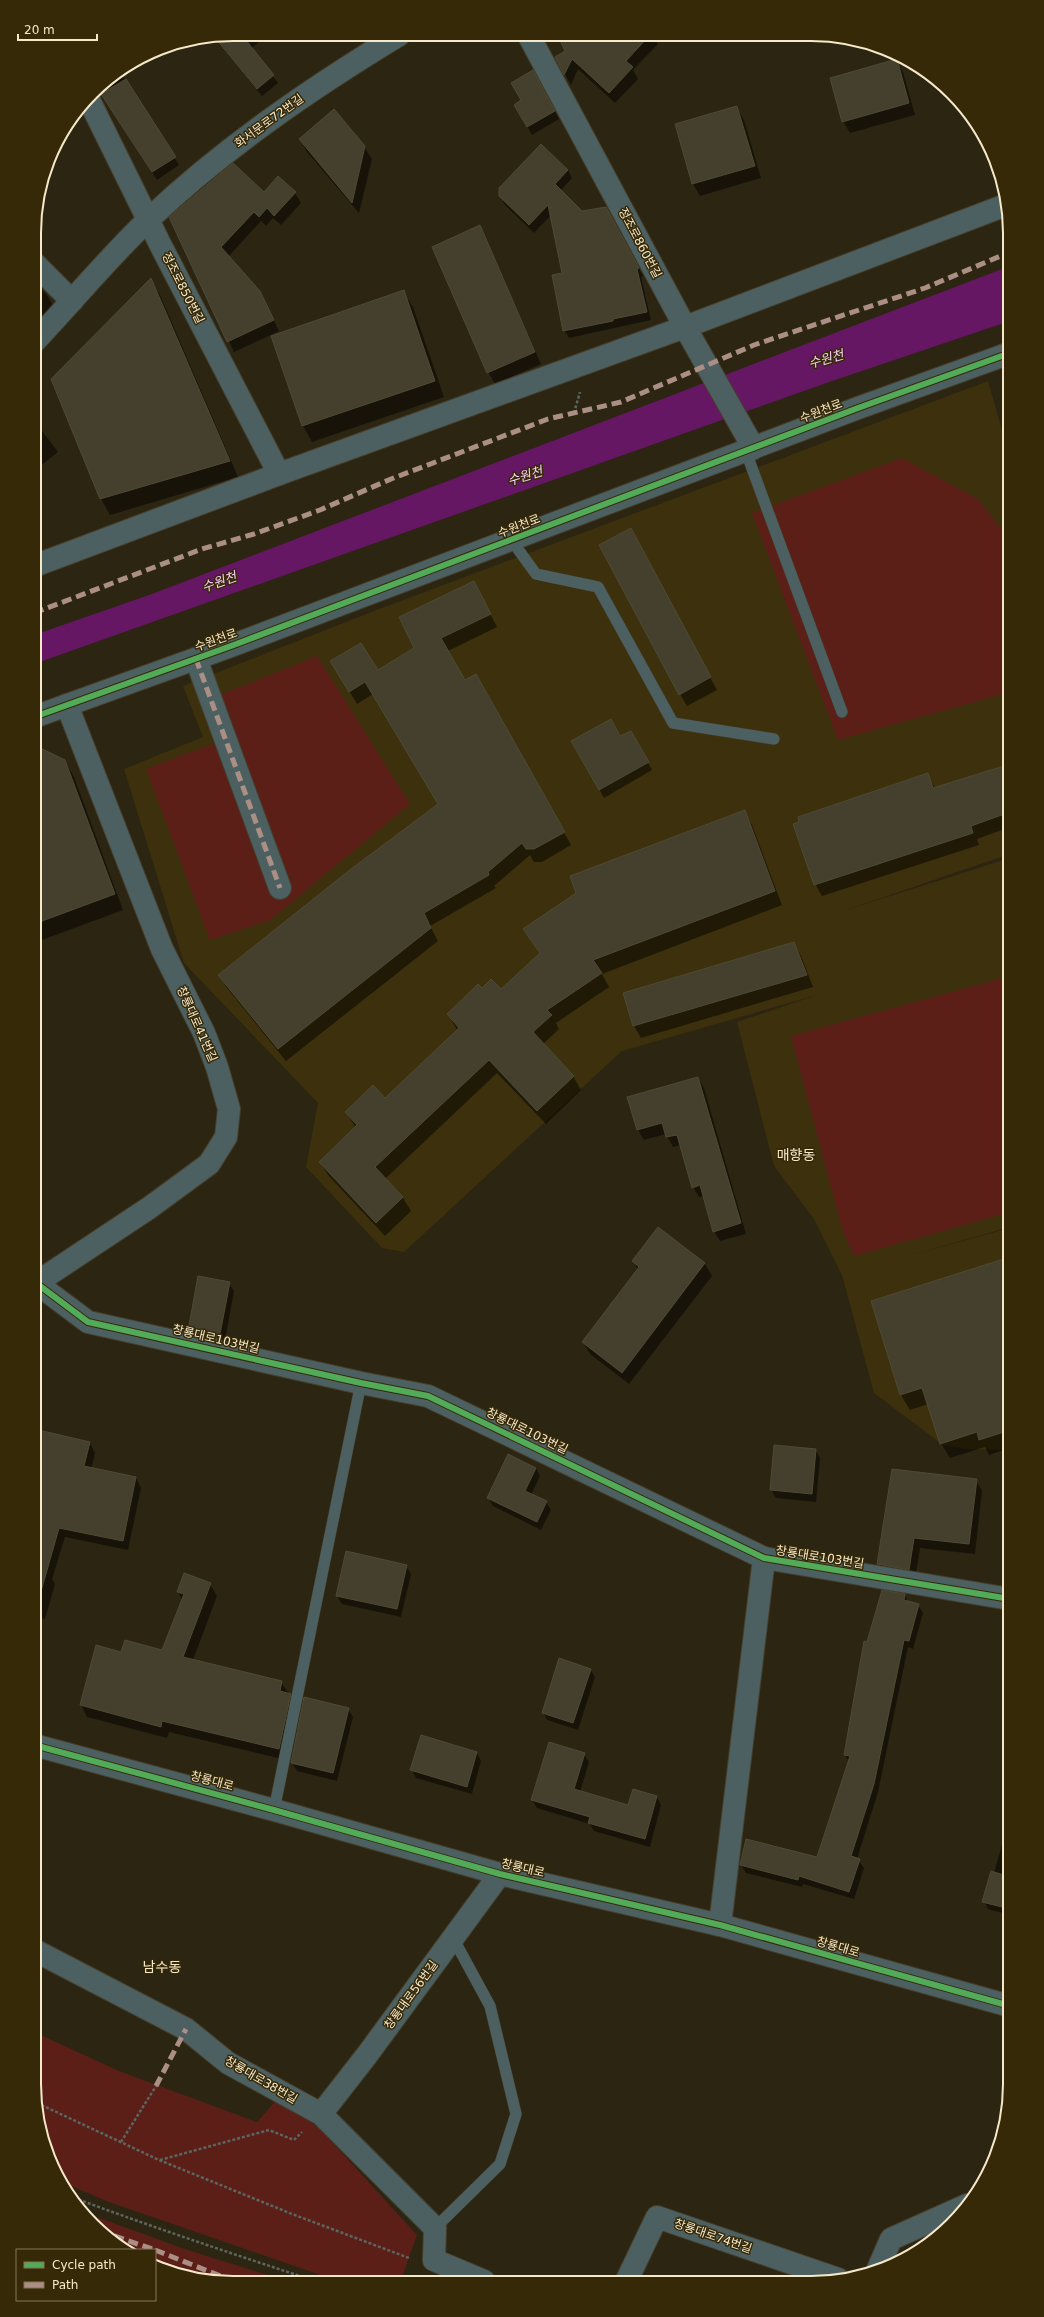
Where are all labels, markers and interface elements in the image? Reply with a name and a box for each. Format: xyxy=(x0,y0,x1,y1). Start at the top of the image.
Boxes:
scale bar xyxy=(18,16,97,42)
text: 20 m xyxy=(24,23,55,37)
street label: 화서문로72번길 xyxy=(232,91,306,151)
street label: 정조로860번길 xyxy=(615,205,665,281)
street label: 정조로850번길 xyxy=(159,250,207,326)
water label: 수원천 xyxy=(807,347,846,371)
street label: 수원천로 xyxy=(798,397,844,425)
water label: 수원천 xyxy=(506,463,545,488)
street label: 수원천로 xyxy=(496,512,542,540)
water label: 수원천 xyxy=(200,568,239,595)
street label: 수원천로 xyxy=(193,626,239,654)
street label: 창룡대로41번길 xyxy=(174,984,220,1064)
district label: 매향동 xyxy=(777,1147,815,1163)
street label: 창룡대로103번길 xyxy=(171,1322,261,1356)
street label: 창룡대로103번길 xyxy=(484,1405,570,1457)
street label: 창룡대로103번길 xyxy=(775,1543,865,1571)
street label: 창룡대로 xyxy=(189,1769,235,1793)
street label: 창룡대로 xyxy=(500,1856,546,1880)
street label: 창룡대로 xyxy=(815,1934,861,1960)
street label: 창룡대로56번길 xyxy=(381,1958,441,2032)
district label: 남수동 xyxy=(143,1959,181,1975)
street label: 창룡대로38번길 xyxy=(222,2054,300,2106)
street label: 창룡대로74번길 xyxy=(672,2216,754,2256)
legend xyxy=(16,2249,156,2301)
text: Cycle path xyxy=(52,2258,116,2272)
text: Path xyxy=(52,2278,78,2292)

